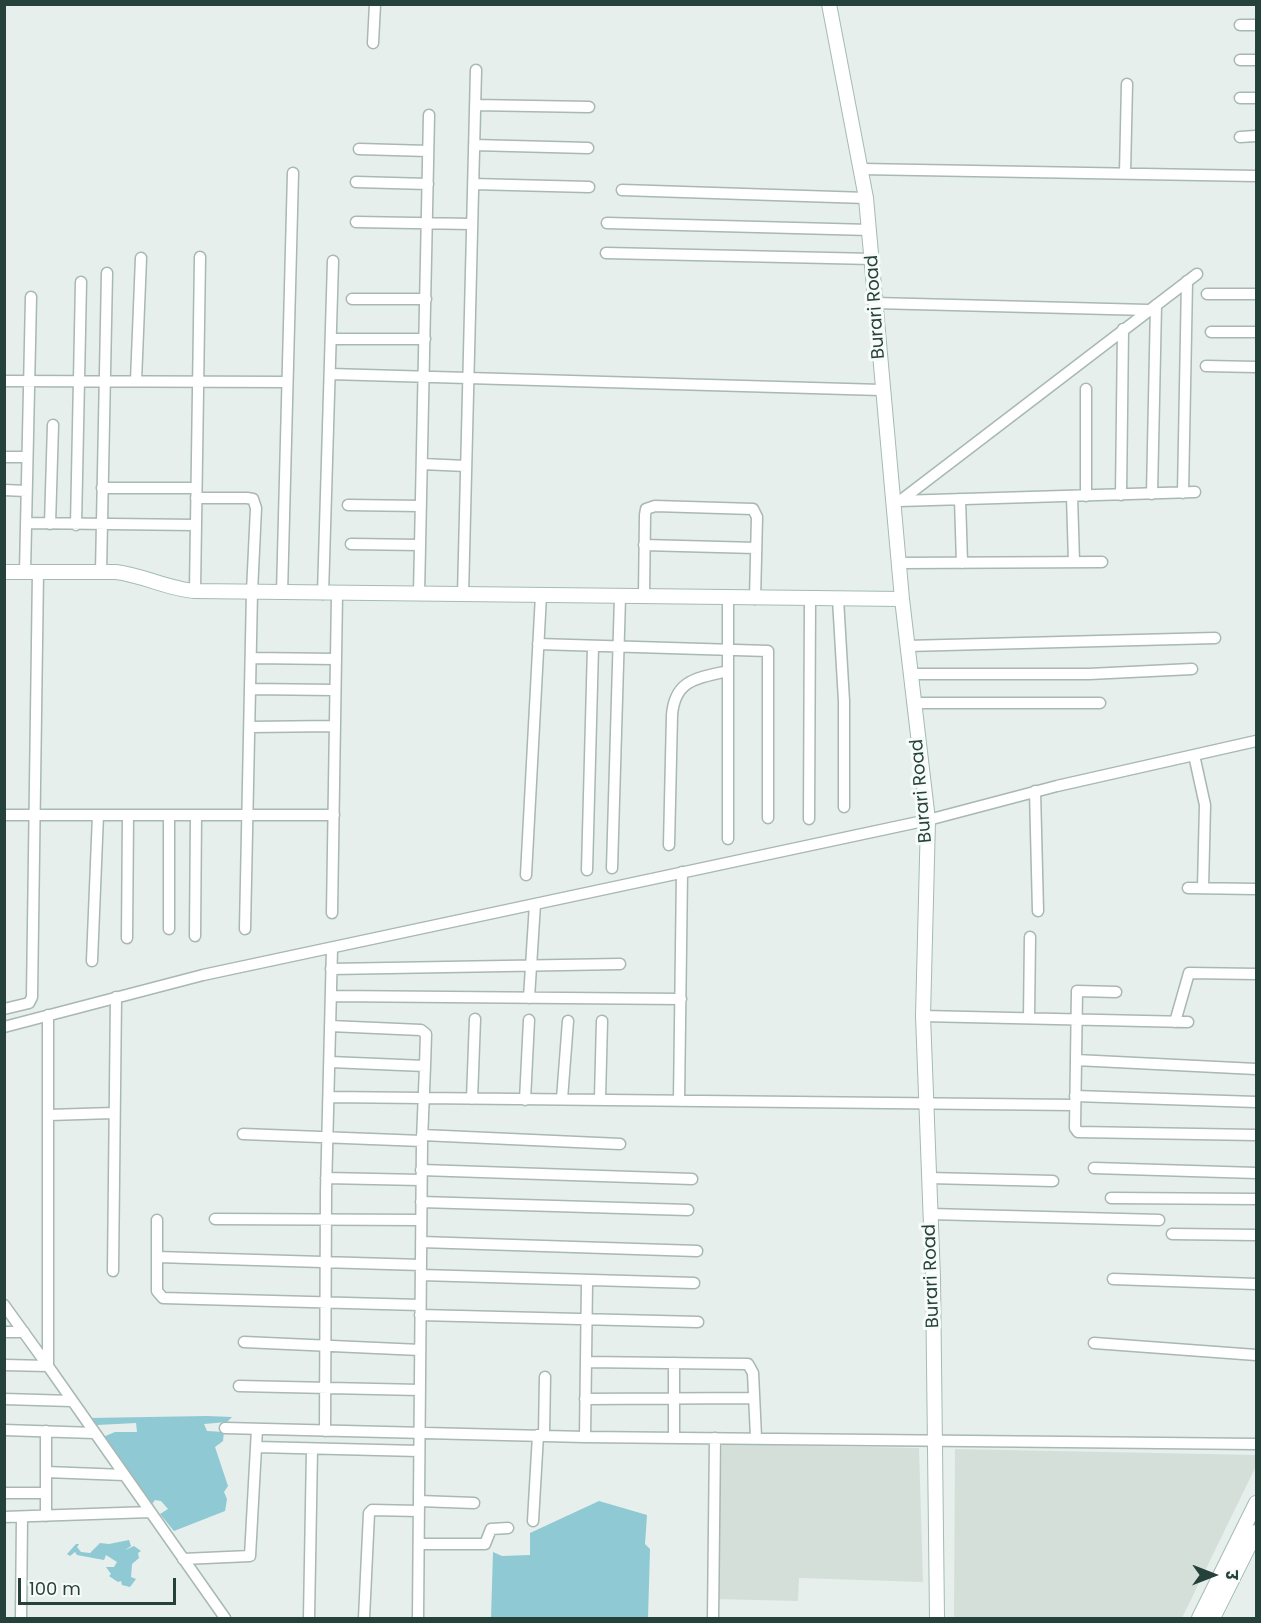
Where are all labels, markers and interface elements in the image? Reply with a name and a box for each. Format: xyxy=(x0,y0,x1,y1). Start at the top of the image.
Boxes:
street label: Burari Road xyxy=(862,254,890,360)
street label: Burari Road xyxy=(907,738,937,844)
street label: Burari Road xyxy=(919,1224,945,1328)
north arrow xyxy=(1183,1545,1243,1605)
scale bar xyxy=(21,1566,178,1604)
text: उ xyxy=(1220,1570,1243,1580)
text: 100 m xyxy=(29,1576,81,1601)

